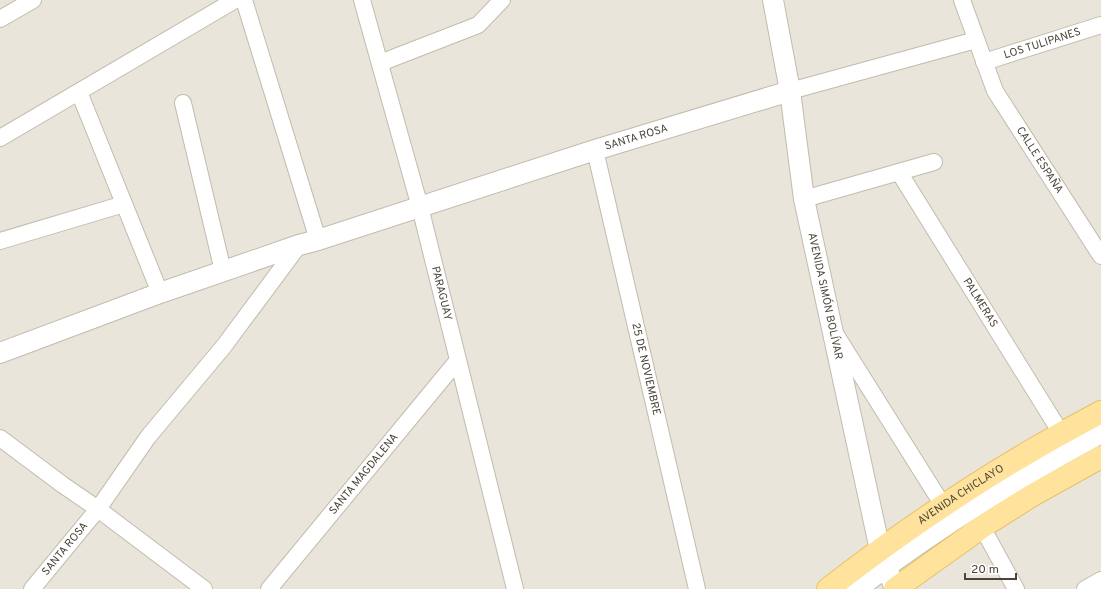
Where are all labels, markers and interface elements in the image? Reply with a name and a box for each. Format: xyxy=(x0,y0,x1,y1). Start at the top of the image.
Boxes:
street label: LOS TULIPANES xyxy=(1002,25,1082,62)
street label: SANTA ROSA xyxy=(603,121,670,154)
street label: CALLE ESPAÑA xyxy=(1013,124,1066,196)
street label: AVENIDA SIMÓN BOLÍVAR xyxy=(805,231,846,361)
street label: PARAGUAY xyxy=(428,265,455,322)
street label: PALMERAS xyxy=(960,276,1001,330)
street label: 25 DE NOVIEMBRE xyxy=(628,321,663,417)
street label: SANTA MAGDALENA xyxy=(326,431,401,518)
street label: AVENIDA CHICLAYO xyxy=(915,462,1007,528)
street label: SANTA ROSA xyxy=(39,519,91,578)
scale bar xyxy=(965,555,1016,581)
text: 20 m xyxy=(971,562,999,578)

